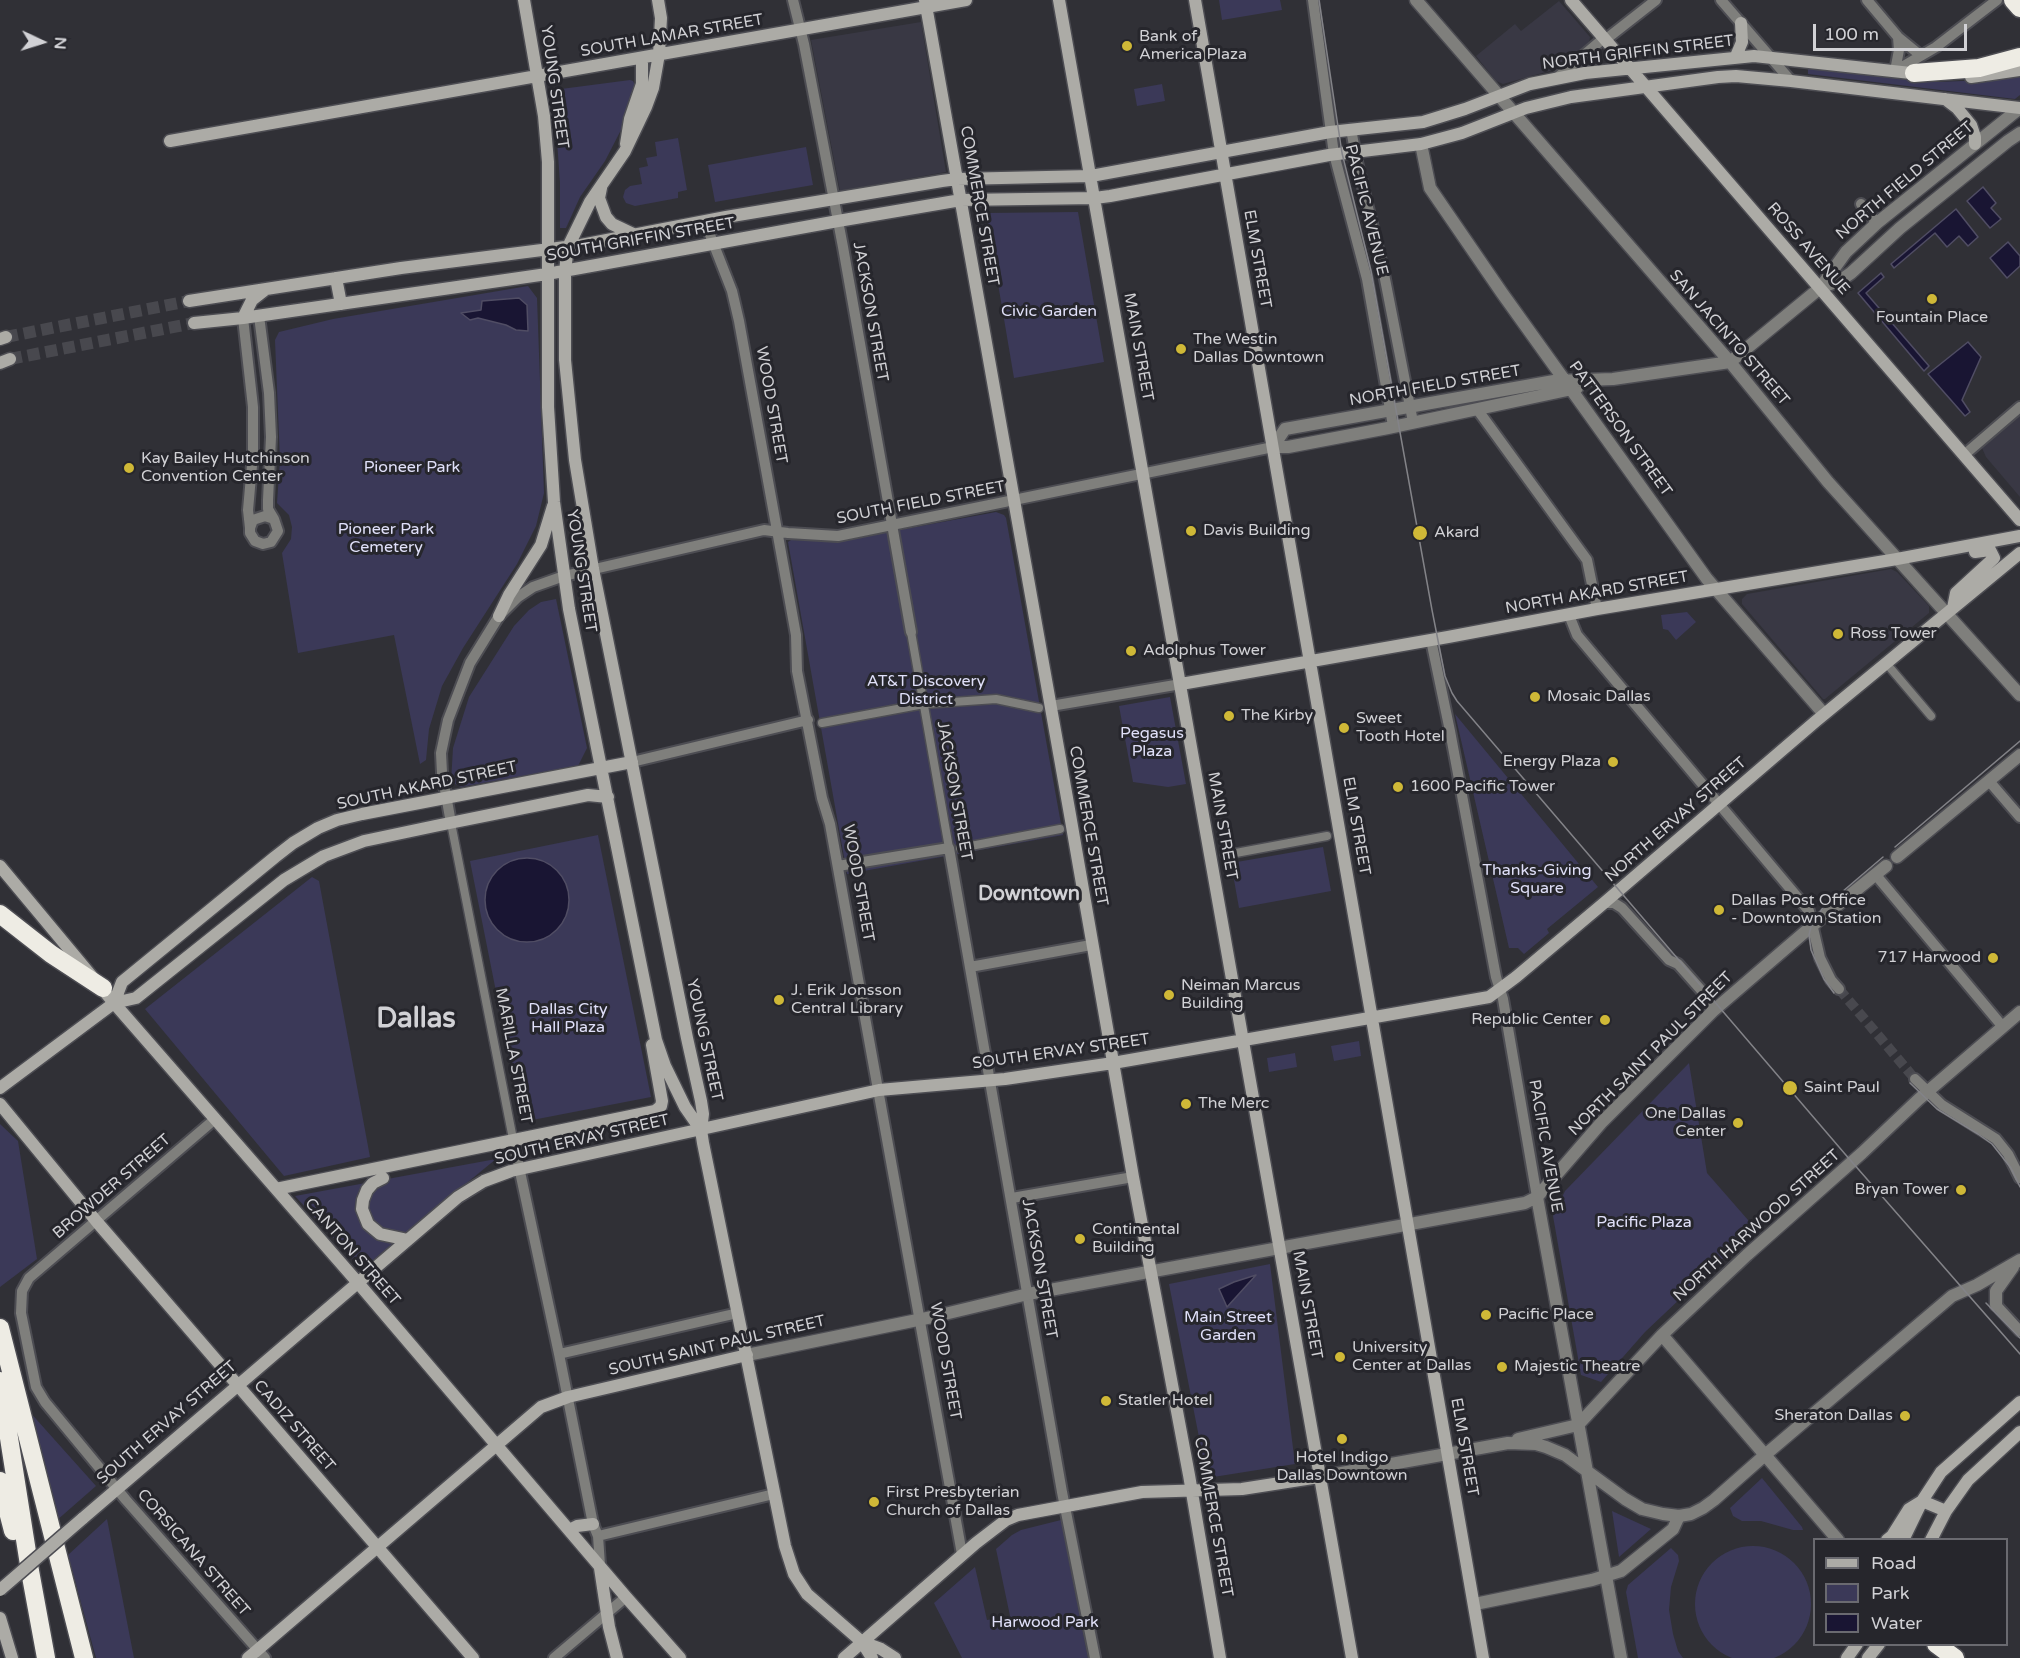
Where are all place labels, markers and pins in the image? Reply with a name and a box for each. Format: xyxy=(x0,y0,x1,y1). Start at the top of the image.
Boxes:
place label: Bank of America Plaza xyxy=(1139,27,1247,65)
marker: Bank of America Plaza xyxy=(1120,39,1134,53)
marker: Fountain Place xyxy=(1925,292,1939,306)
place label: Fountain Place xyxy=(1876,308,1988,328)
place label: The Westin Dallas Downtown xyxy=(1193,330,1324,368)
marker: The Westin Dallas Downtown xyxy=(1174,342,1188,356)
place label: Kay Bailey Hutchinson Convention Center xyxy=(141,449,310,487)
marker: Kay Bailey Hutchinson Convention Center xyxy=(122,461,136,475)
place label: Davis Building xyxy=(1203,521,1311,541)
place label: Akard xyxy=(1434,523,1479,543)
marker: Davis Building xyxy=(1184,524,1198,538)
marker: Akard xyxy=(1411,524,1429,542)
place label: Ross Tower xyxy=(1850,624,1937,644)
marker: Ross Tower xyxy=(1831,627,1845,641)
place label: Adolphus Tower xyxy=(1143,641,1266,661)
marker: Adolphus Tower xyxy=(1124,644,1138,658)
place label: Mosaic Dallas xyxy=(1547,687,1651,707)
marker: Mosaic Dallas xyxy=(1528,690,1542,704)
place label: The Kirby xyxy=(1241,706,1313,726)
marker: The Kirby xyxy=(1222,709,1236,723)
place label: Sweet Tooth Hotel xyxy=(1356,709,1445,747)
marker: Sweet Tooth Hotel xyxy=(1337,721,1351,735)
place label: Energy Plaza xyxy=(1503,752,1601,772)
marker: Energy Plaza xyxy=(1606,755,1620,769)
place label: 1600 Pacific Tower xyxy=(1410,777,1555,797)
marker: 1600 Pacific Tower xyxy=(1391,780,1405,794)
place label: Dallas Post Office - Downtown Station xyxy=(1731,891,1881,929)
marker: Dallas Post Office - Downtown Station xyxy=(1712,903,1726,917)
place label: 717 Harwood xyxy=(1877,948,1981,968)
marker: 717 Harwood xyxy=(1986,951,2000,965)
place label: Neiman Marcus Building xyxy=(1181,976,1301,1014)
place label: J. Erik Jonsson Central Library xyxy=(791,981,903,1019)
marker: Neiman Marcus Building xyxy=(1162,988,1176,1002)
marker: J. Erik Jonsson Central Library xyxy=(772,993,786,1007)
place label: Republic Center xyxy=(1471,1010,1593,1030)
marker: Republic Center xyxy=(1598,1013,1612,1027)
place label: Saint Paul xyxy=(1804,1078,1880,1098)
marker: Saint Paul xyxy=(1781,1079,1799,1097)
place label: The Merc xyxy=(1198,1094,1269,1114)
marker: The Merc xyxy=(1179,1097,1193,1111)
place label: One Dallas Center xyxy=(1645,1104,1726,1142)
marker: One Dallas Center xyxy=(1731,1116,1745,1130)
place label: Bryan Tower xyxy=(1854,1180,1949,1200)
marker: Bryan Tower xyxy=(1954,1183,1968,1197)
place label: Continental Building xyxy=(1092,1220,1180,1258)
marker: Continental Building xyxy=(1073,1232,1087,1246)
place label: Pacific Place xyxy=(1498,1305,1594,1325)
marker: Pacific Place xyxy=(1479,1308,1493,1322)
place label: University Center at Dallas xyxy=(1352,1338,1471,1376)
marker: University Center at Dallas xyxy=(1333,1350,1347,1364)
place label: Majestic Theatre xyxy=(1514,1357,1640,1377)
marker: Majestic Theatre xyxy=(1495,1360,1509,1374)
place label: Statler Hotel xyxy=(1118,1391,1212,1411)
marker: Statler Hotel xyxy=(1099,1394,1113,1408)
place label: Sheraton Dallas xyxy=(1774,1406,1893,1426)
marker: Sheraton Dallas xyxy=(1898,1409,1912,1423)
marker: Hotel Indigo Dallas Downtown xyxy=(1335,1432,1349,1446)
place label: Hotel Indigo Dallas Downtown xyxy=(1276,1448,1408,1486)
place label: First Presbyterian Church of Dallas xyxy=(886,1483,1020,1521)
marker: First Presbyterian Church of Dallas xyxy=(867,1495,881,1509)

